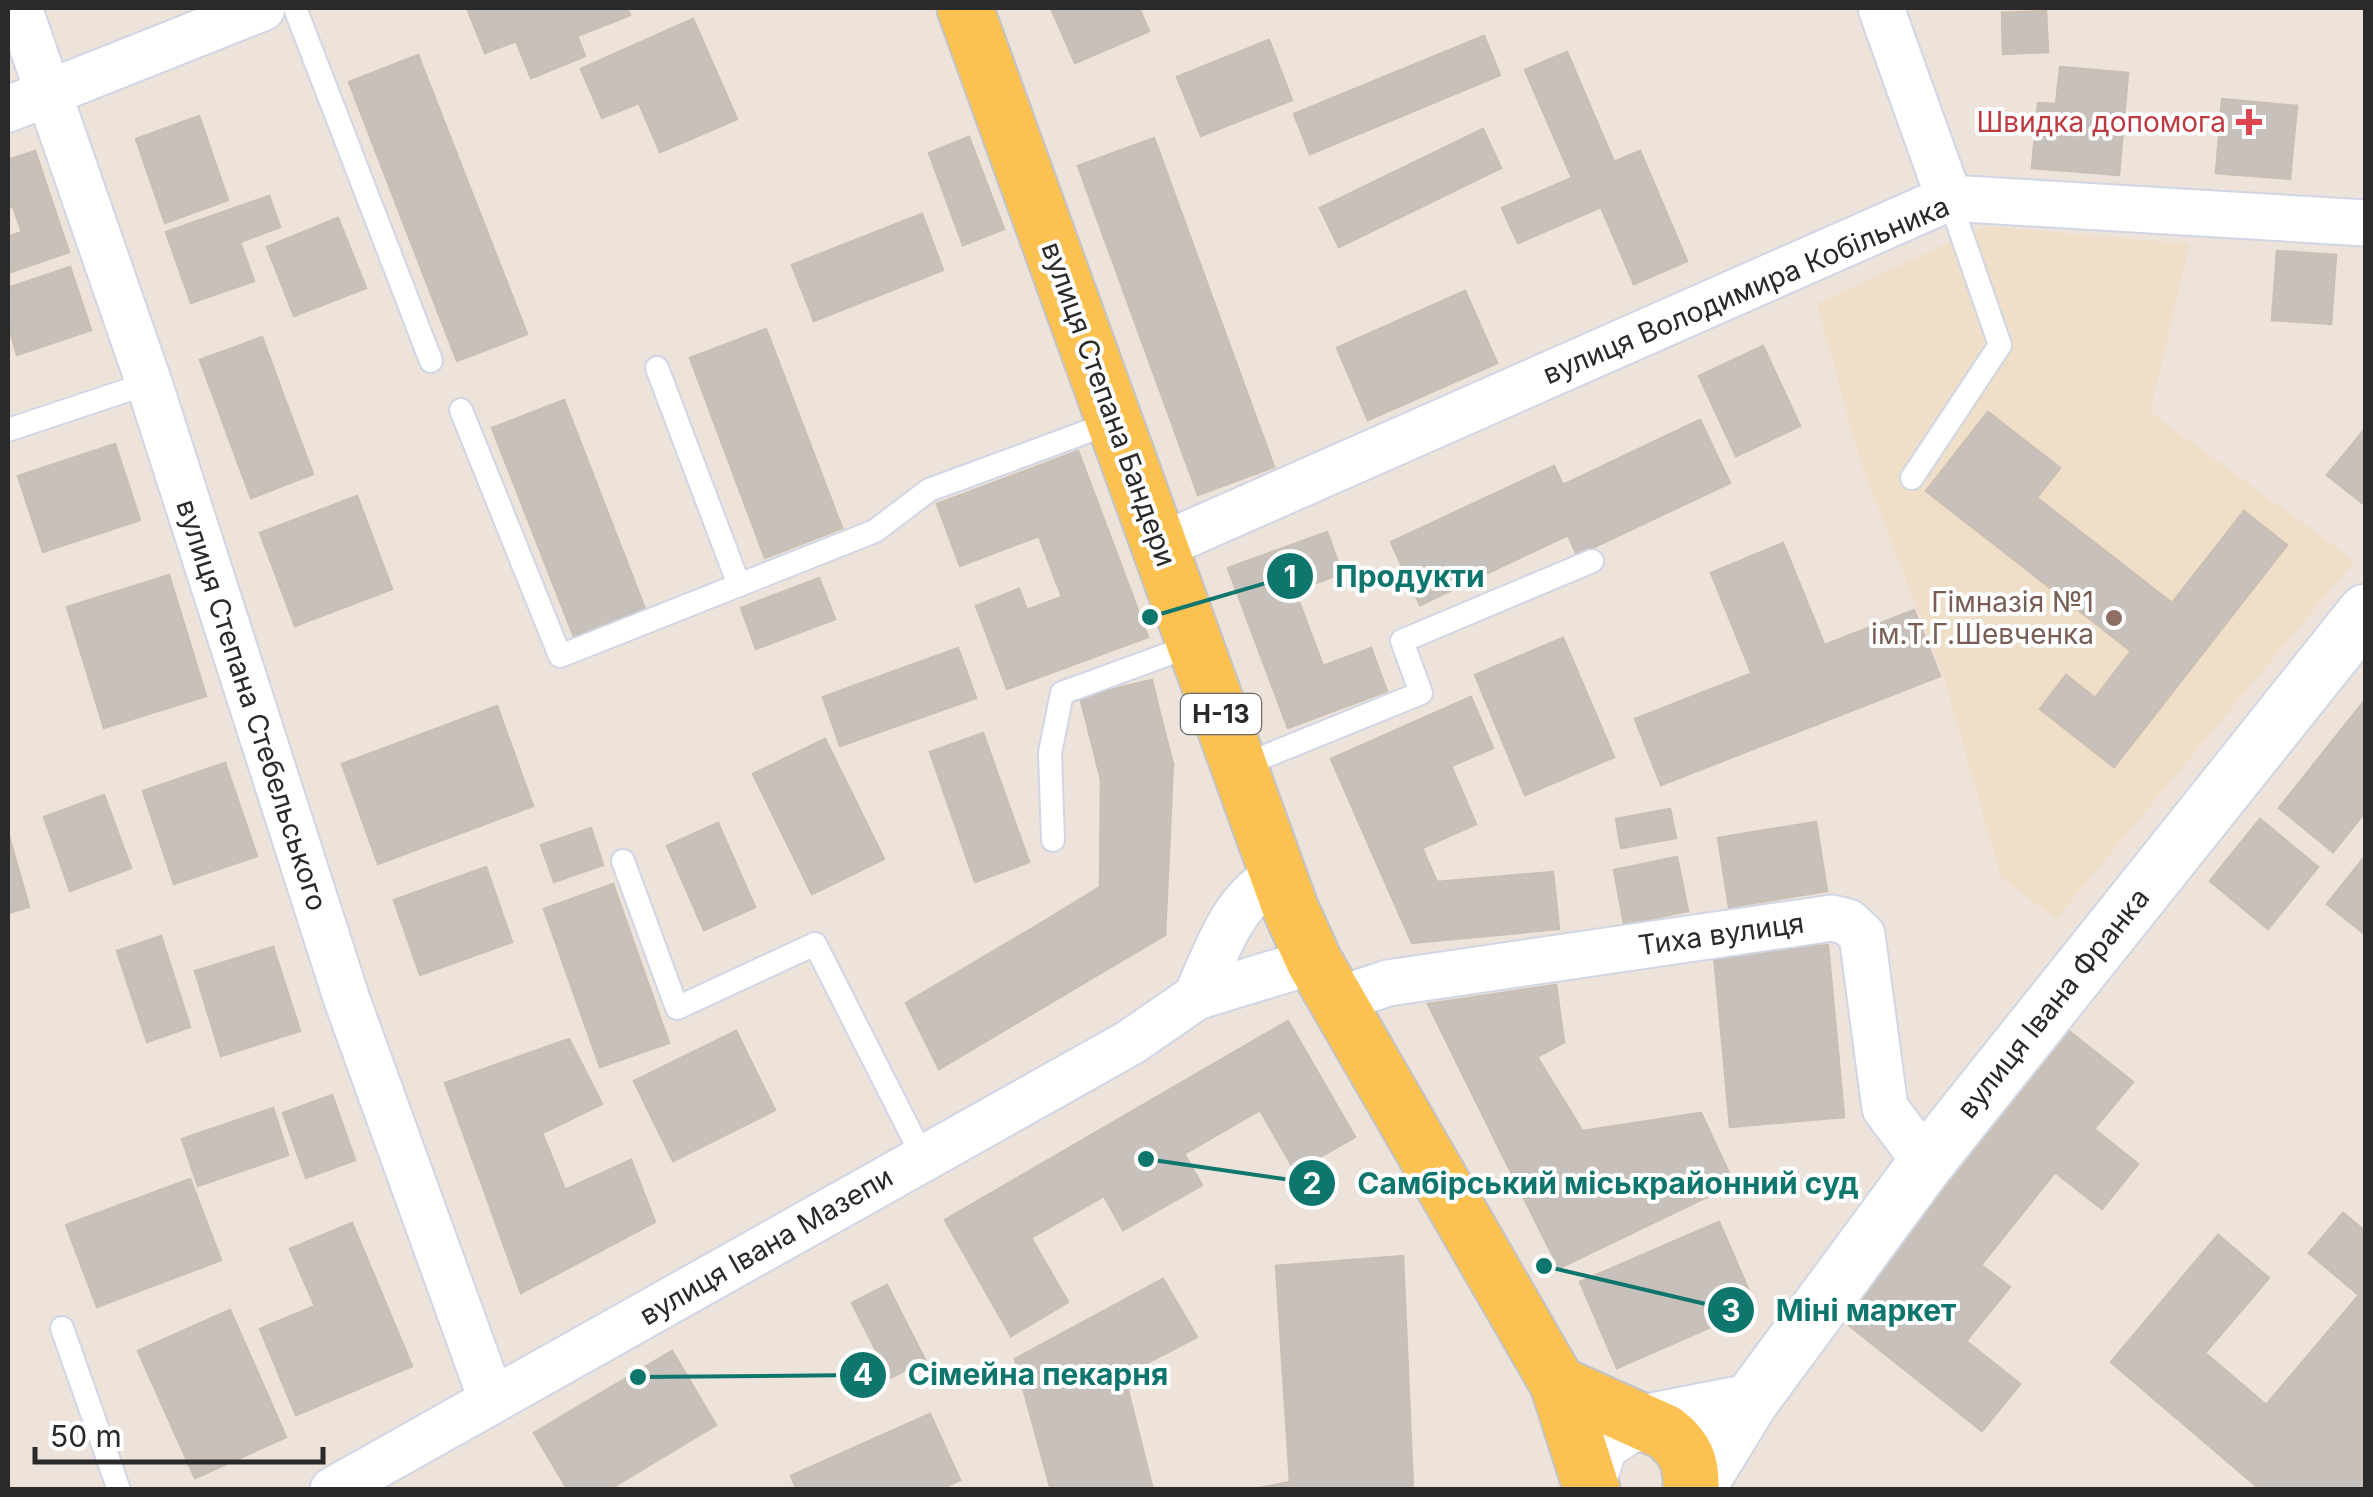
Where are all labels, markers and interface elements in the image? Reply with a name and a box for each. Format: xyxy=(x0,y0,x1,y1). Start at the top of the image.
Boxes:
place label: Швидка допомога xyxy=(1977,105,2226,139)
marker: Швидка допомога xyxy=(2236,109,2262,135)
street label: вулиця Володимира Кобільника xyxy=(1538,189,1954,391)
street label: вулиця Степана Бандери xyxy=(1034,237,1184,571)
street label: вулиця Степана Стебельського xyxy=(169,495,335,915)
callout: Продукти xyxy=(1265,546,1505,606)
text: 1 xyxy=(1284,558,1296,594)
text: Продукти xyxy=(1335,558,1485,594)
place label: Гімназія №1 ім.Т.Г.Шевченка xyxy=(1871,585,2094,651)
marker: Гімназія №1 ім.Т.Г.Шевченка xyxy=(2103,607,2125,629)
road number: Н-13 xyxy=(1181,694,1261,734)
street label: вулиця Івана Франка xyxy=(1950,881,2156,1125)
street label: Тиха вулиця xyxy=(1636,906,1806,962)
callout: Самбірський міськрайонний суд xyxy=(1287,1153,1878,1213)
street label: вулиця Івана Мазепи xyxy=(633,1160,899,1332)
text: 2 xyxy=(1303,1165,1321,1201)
text: Самбірський міськрайонний суд xyxy=(1357,1165,1859,1201)
callout: Міні маркет xyxy=(1706,1280,1977,1340)
text: 3 xyxy=(1721,1292,1741,1328)
text: Міні маркет xyxy=(1776,1292,1956,1328)
callout: Сімейна пекарня xyxy=(838,1345,1188,1405)
text: 4 xyxy=(853,1356,873,1392)
text: Сімейна пекарня xyxy=(908,1356,1168,1392)
scale bar xyxy=(35,1402,322,1464)
text: 50 m xyxy=(50,1418,122,1454)

